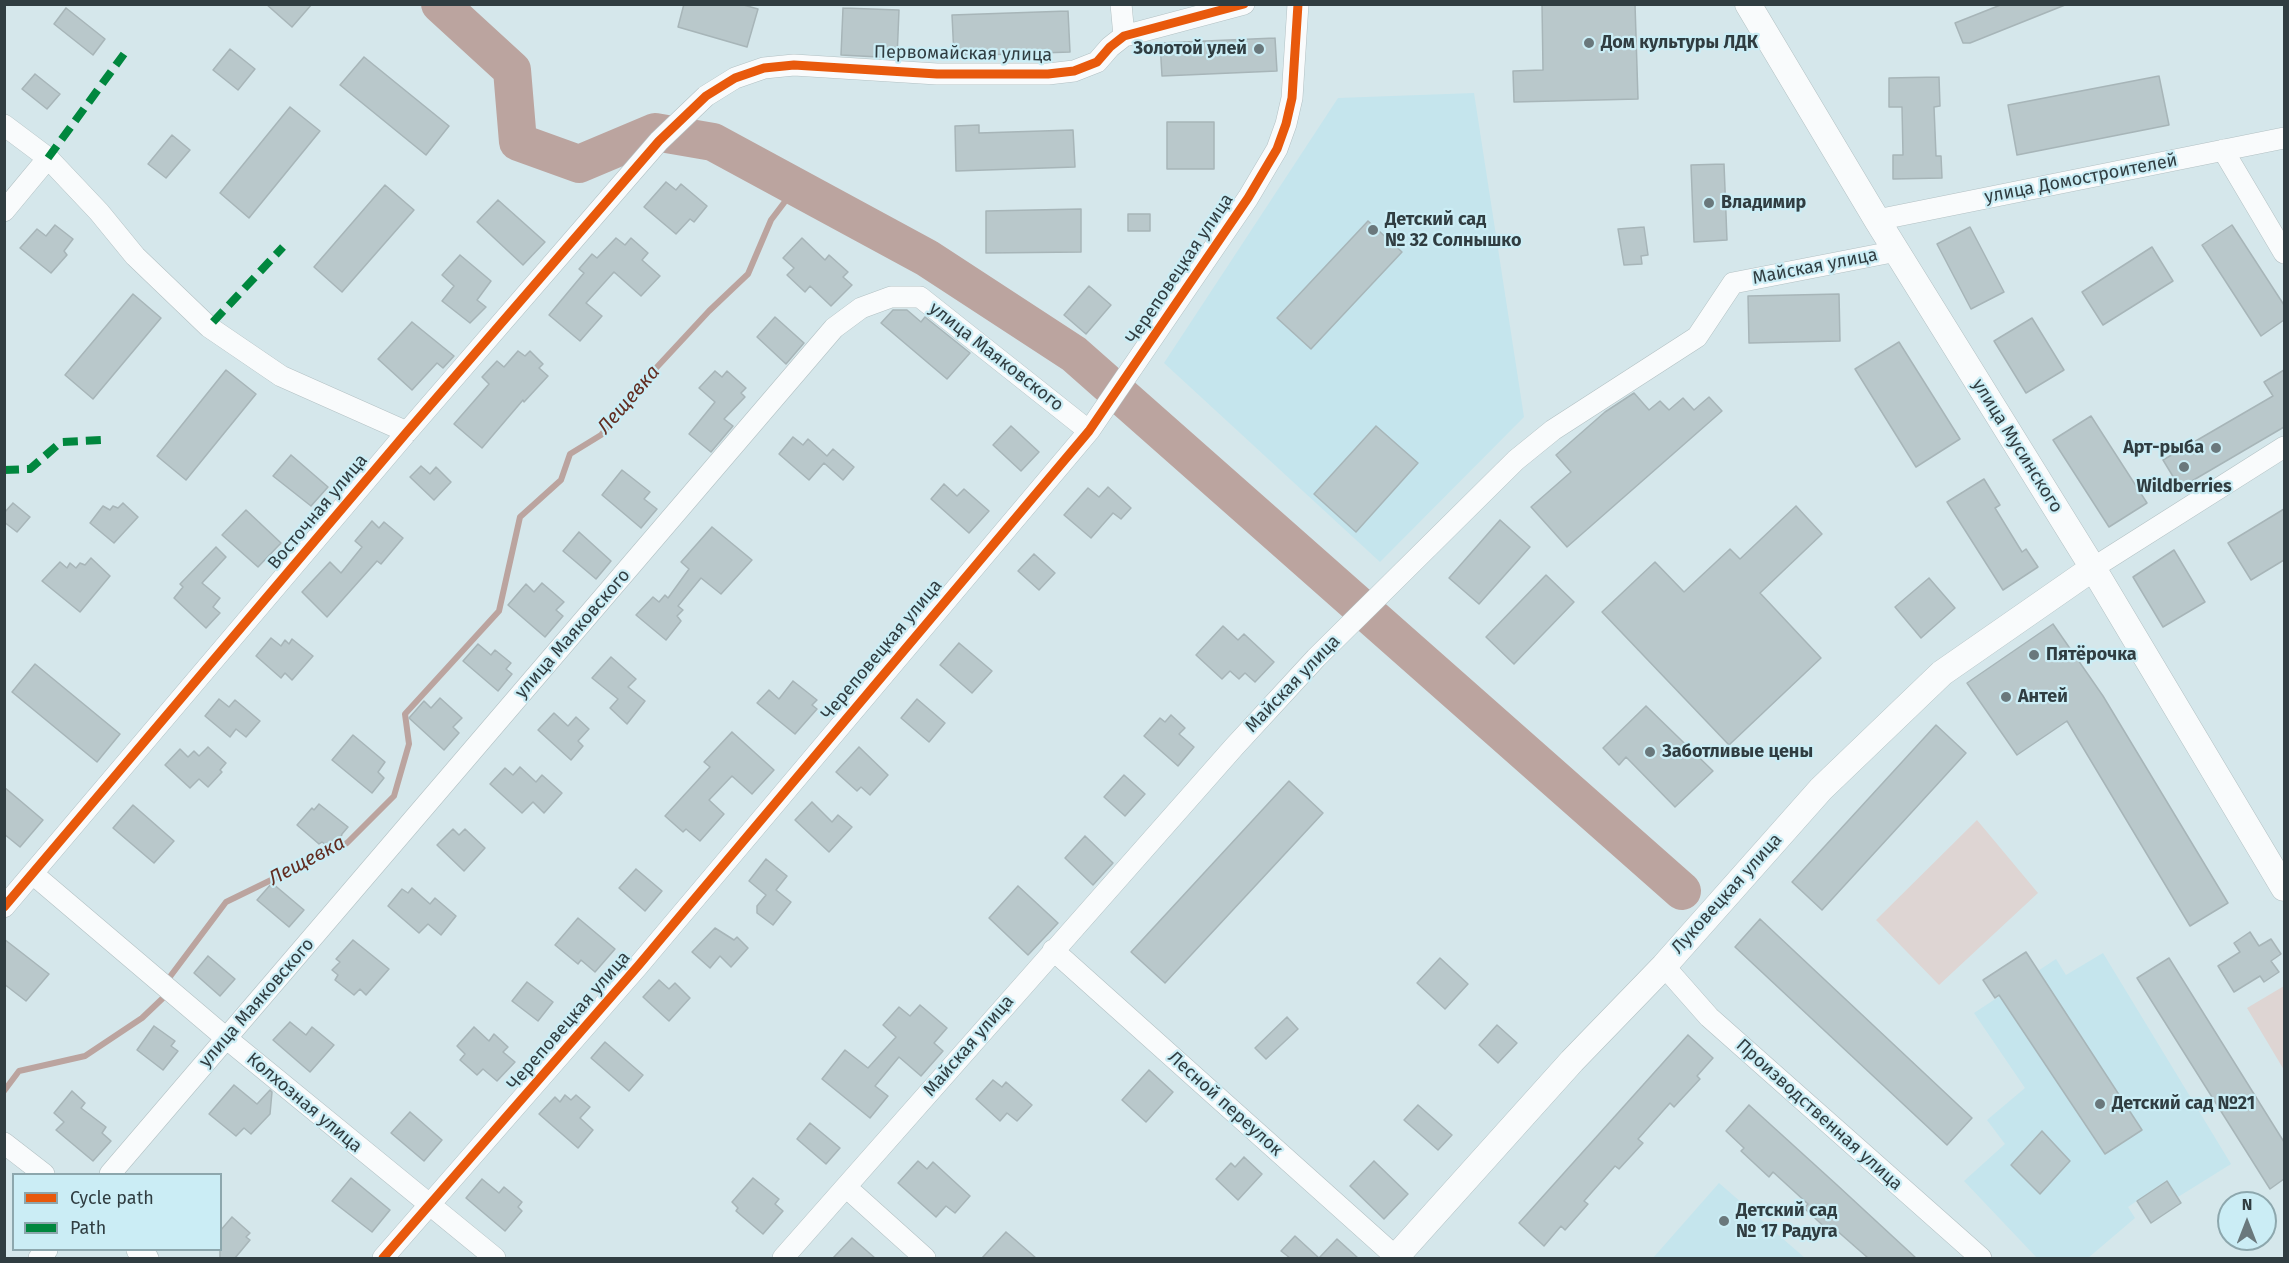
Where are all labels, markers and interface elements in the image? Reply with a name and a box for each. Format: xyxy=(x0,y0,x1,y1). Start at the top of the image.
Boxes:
place label: Дом культуры ЛДК xyxy=(1601,32,1758,54)
marker: Дом культуры ЛДК xyxy=(1582,36,1596,50)
place label: Золотой улей xyxy=(1133,38,1247,60)
street label: Первомайская улица xyxy=(874,42,1052,66)
marker: Золотой улей xyxy=(1252,42,1266,56)
street label: улица Домостроителей xyxy=(1983,150,2179,208)
street label: Череповецкая улица xyxy=(1122,190,1238,348)
place label: Владимир xyxy=(1721,192,1806,214)
marker: Владимир xyxy=(1702,196,1716,210)
place label: Детский сад № 32 Солнышко xyxy=(1385,209,1521,252)
marker: Детский сад № 32 Солнышко xyxy=(1366,223,1380,237)
street label: Майская улица xyxy=(1751,244,1879,290)
street label: улица Маяковского xyxy=(925,298,1067,416)
water label: Лещевка xyxy=(593,361,665,439)
street label: улица Мусинского xyxy=(1967,375,2067,517)
place label: Арт-рыба xyxy=(2123,437,2204,459)
marker: Арт-рыба xyxy=(2209,441,2223,455)
street label: Восточная улица xyxy=(264,450,372,574)
marker: Wildberries xyxy=(2177,460,2191,474)
place label: Wildberries xyxy=(2136,476,2232,498)
street label: улица Маяковского xyxy=(511,565,635,703)
street label: Череповецкая улица xyxy=(817,575,947,725)
street label: Майская улица xyxy=(1241,631,1345,737)
place label: Пятёрочка xyxy=(2046,644,2137,666)
marker: Пятёрочка xyxy=(2027,648,2041,662)
place label: Антей xyxy=(2018,686,2068,708)
marker: Антей xyxy=(1999,690,2013,704)
place label: Заботливые цены xyxy=(1662,741,1813,763)
marker: Заботливые цены xyxy=(1643,745,1657,759)
street label: Луковецкая улица xyxy=(1667,829,1787,959)
water label: Лещевка xyxy=(265,831,349,891)
street label: улица Маяковского xyxy=(195,934,319,1072)
street label: Череповецкая улица xyxy=(503,947,635,1095)
street label: Майская улица xyxy=(919,991,1019,1101)
street label: Производственная улица xyxy=(1731,1035,1907,1195)
street label: Лесной переулок xyxy=(1163,1047,1287,1161)
street label: Колхозная улица xyxy=(242,1048,366,1158)
place label: Детский сад №21 xyxy=(2112,1093,2255,1115)
marker: Детский сад №21 xyxy=(2093,1097,2107,1111)
legend xyxy=(12,1173,222,1251)
text: Cycle path xyxy=(70,1187,154,1209)
north arrow xyxy=(2217,1191,2277,1251)
text: N xyxy=(2242,1195,2252,1214)
place label: Детский сад № 17 Радуга xyxy=(1736,1200,1838,1242)
marker: Детский сад № 17 Радуга xyxy=(1717,1214,1731,1228)
text: Path xyxy=(70,1217,106,1239)

